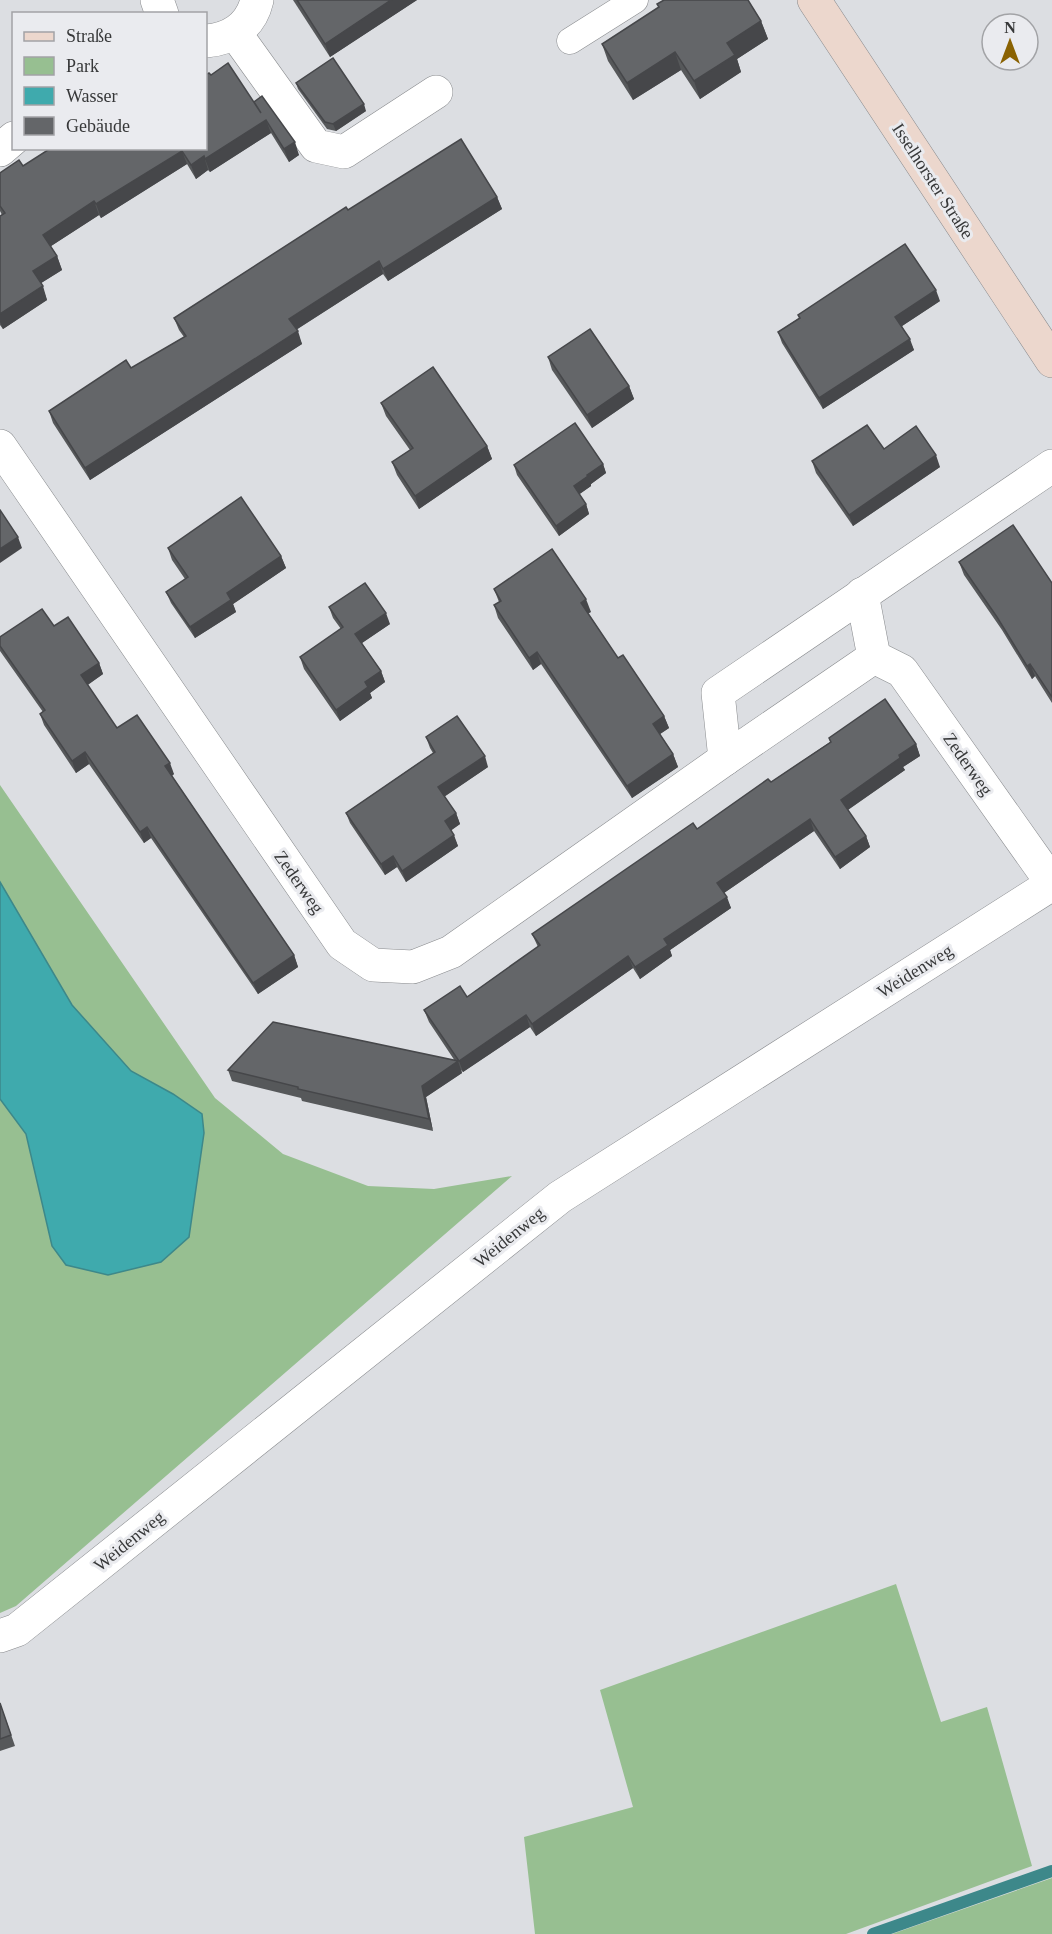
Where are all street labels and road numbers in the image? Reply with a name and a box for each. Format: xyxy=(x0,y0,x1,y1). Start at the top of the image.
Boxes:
street label: Isselhorster Straße xyxy=(888,120,978,242)
street label: Zederweg xyxy=(939,729,997,799)
street label: Zederweg xyxy=(270,847,328,917)
street label: Weidenweg xyxy=(874,940,956,1002)
street label: Weidenweg xyxy=(470,1203,548,1271)
street label: Weidenweg xyxy=(90,1507,168,1575)

